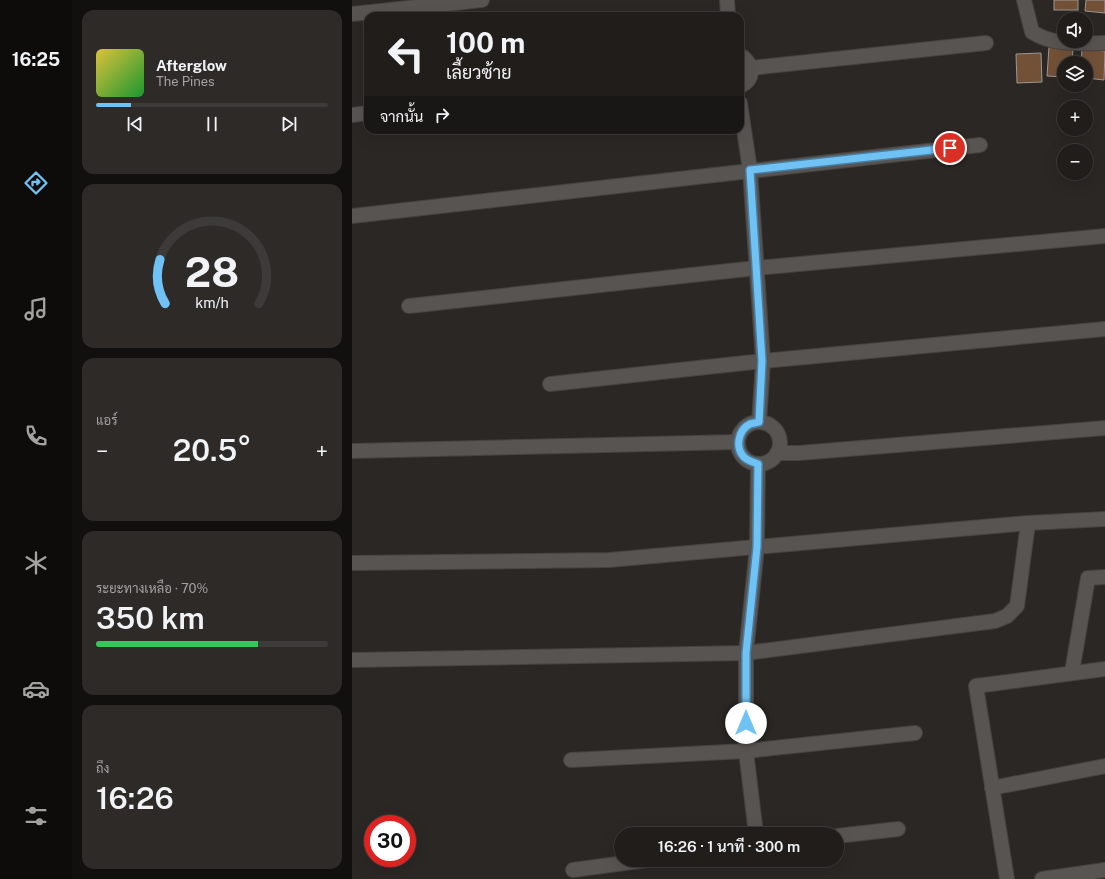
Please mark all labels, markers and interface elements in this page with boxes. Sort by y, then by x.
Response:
map controls [1057,12,1093,180]
button: sound [1057,12,1093,48]
text: 100 m [446,26,525,59]
icon: left [380,28,432,80]
text: 16:25 [12,49,60,70]
button: layers [1057,56,1093,92]
text: Afterglow [156,57,227,74]
text: เลี้ยวซ้าย [446,62,512,83]
text: The Pines [156,74,215,89]
button: + [1057,100,1093,136]
icon: right [431,104,453,126]
text: จากนั้น [380,108,423,125]
icon: previous [124,113,146,135]
icon: pause [201,113,223,135]
icon: next [278,113,300,135]
pin [933,131,967,165]
icon: arrive [939,137,961,159]
button: − [1057,144,1093,180]
icon: directions [22,169,50,197]
text: 28 [185,246,239,295]
text: km/h [195,293,229,310]
icon: music [22,295,50,323]
text: แอร์ [96,413,117,428]
icon: phone [22,422,50,450]
text: 20.5° [173,432,251,468]
text: − [96,438,108,464]
text: + [316,438,328,464]
icon: climate [22,549,50,577]
text: ระยะทางเหลือ · 70% [96,581,208,596]
text: 350 km [96,600,205,636]
icon: car [22,675,50,703]
position arrow [725,702,767,744]
text: ถึง [96,761,109,776]
text: 16:26 [96,780,174,816]
icon: filters [22,802,50,830]
speed limit sign: 30 [364,815,416,867]
text: 16:26 · 1 นาที · 300 m [658,838,800,855]

